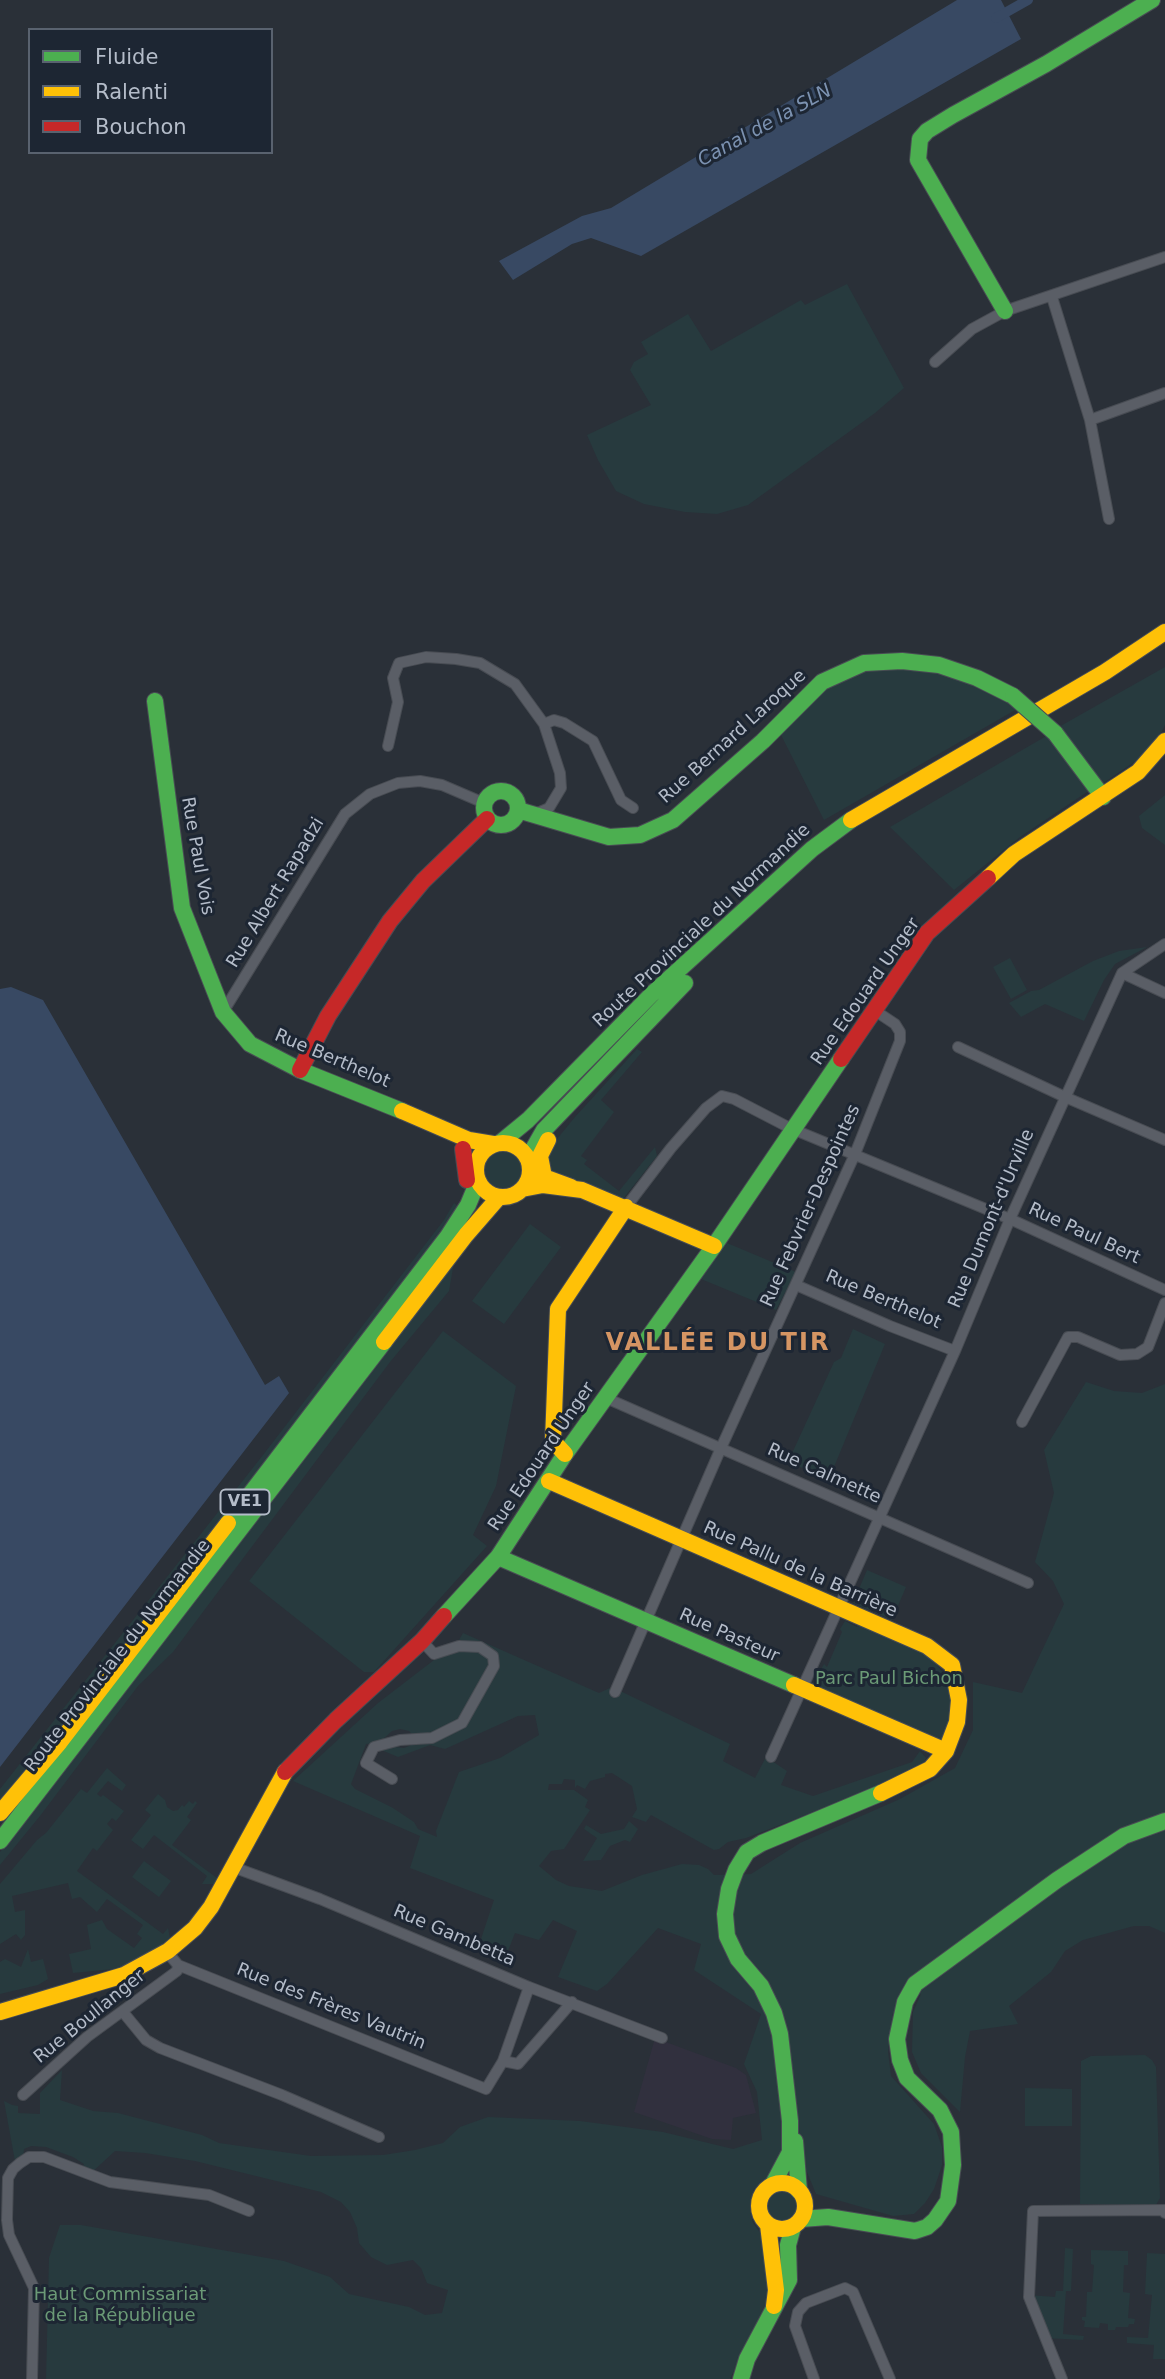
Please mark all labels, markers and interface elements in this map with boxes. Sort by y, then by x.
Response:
legend [28,28,273,154]
text: Fluide [95,45,158,69]
text: Ralenti [95,80,168,104]
water label: Canal de la SLN [694,80,836,172]
text: Bouchon [95,115,187,139]
street label: Rue Bernard Laroque [655,665,811,809]
street label: Rue Paul Vois [176,795,218,917]
street label: Rue Albert Rapadzi [223,814,329,972]
street label: Route Provinciale du Normandie [589,820,815,1032]
street label: Rue Edouard Unger [807,914,925,1070]
street label: Rue Berthelot [271,1025,393,1093]
street label: Rue Febvrier-Despointes [757,1101,865,1311]
street label: Rue Dumont-d'Urville [944,1126,1040,1312]
street label: Rue Paul Bert [1025,1199,1143,1269]
street label: Rue Berthelot [822,1266,944,1334]
district label: VALLÉE DU TIR [607,1330,829,1358]
street label: Rue Edouard Unger [484,1378,600,1536]
street label: Rue Calmette [764,1439,884,1509]
road number: VE1 [220,1490,270,1514]
street label: Rue Pallu de la Barrière [700,1517,900,1623]
street label: Route Provinciale du Normandie [21,1536,215,1776]
street label: Rue Pasteur [676,1604,782,1668]
park label: Parc Paul Bichon [815,1668,963,1690]
street label: Rue Gambetta [390,1901,518,1971]
street label: Rue des Frères Vautrin [233,1959,429,2055]
street label: Rue Boullanger [30,1965,150,2069]
park label: Haut Commissariat de la République [34,2284,206,2326]

